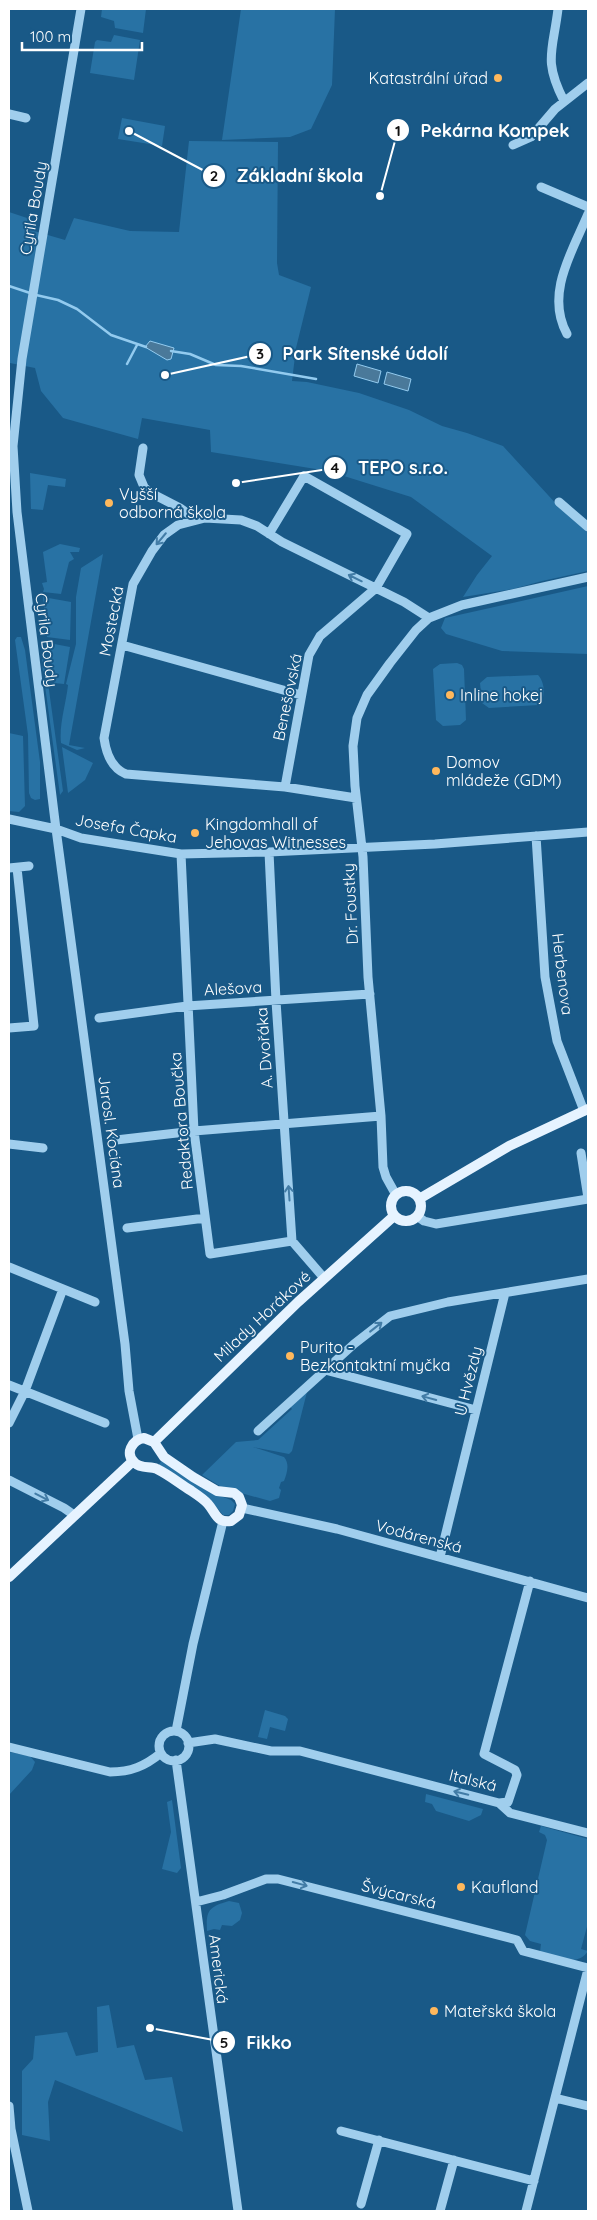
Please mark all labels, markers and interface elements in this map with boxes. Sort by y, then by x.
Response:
scale bar [22,20,142,52]
text: 100 m [30,27,71,46]
place label: Katastrální úřad [368,68,488,88]
marker: Katastrální úřad [492,72,504,84]
callout: Pekárna Kompek [386,114,580,147]
text: Pekárna Kompek [420,119,570,142]
text: 1 [395,121,401,140]
street label: Cyrila Boudy [15,160,51,256]
callout: Základní škola [201,160,373,193]
text: Základní škola [237,164,363,187]
text: 2 [210,166,218,185]
callout: Park Sítenské údolí [247,338,457,371]
text: Park Sítenské údolí [282,342,448,365]
text: 3 [256,344,264,363]
callout: TEPO s.r.o. [323,452,458,485]
text: TEPO s.r.o. [358,456,448,479]
text: 4 [331,458,340,477]
place label: Vyšší odborná škola [119,484,226,522]
marker: Vyšší odborná škola [103,497,115,509]
one-way arrow [155,533,167,546]
one-way arrow [348,573,363,582]
street label: Mostecká [94,584,128,658]
street label: Cyrila Boudy [31,592,63,688]
street label: Benešovská [268,651,306,743]
place label: Inline hokej [460,685,543,705]
marker: Inline hokej [444,689,456,701]
place label: Domov mládeže (GDM) [446,752,562,790]
marker: Domov mládeže (GDM) [430,765,442,777]
street label: Josefa Čapka [73,809,179,847]
place label: Kingdomhall of Jehovas Witnesses [205,814,346,852]
marker: Kingdomhall of Jehovas Witnesses [189,827,201,839]
street label: Dr. Foustky [338,863,362,945]
street label: Herbenova [548,932,578,1016]
street label: Alešova [203,976,263,1000]
street label: A. Dvořáka [251,1007,277,1089]
street label: Redaktora Boučka [165,1051,197,1191]
street label: Jarosl. Kociána [94,1075,130,1189]
one-way arrow [284,1185,293,1201]
street label: Milady Horákové [209,1266,315,1366]
one-way arrow [369,1322,383,1332]
place label: Purito - Bezkontaktní myčka [300,1337,450,1375]
street label: U Hvězdy [450,1344,486,1418]
marker: Purito - Bezkontaktní myčka [284,1350,296,1362]
one-way arrow [421,1393,437,1402]
one-way arrow [34,1493,49,1502]
street label: Vodárenská [373,1515,465,1557]
street label: Italská [447,1764,499,1796]
one-way arrow [453,1788,469,1797]
street label: Švýcarská [360,1875,438,1913]
place label: Kaufland [471,1877,539,1897]
one-way arrow [292,1880,308,1890]
marker: Kaufland [455,1881,467,1893]
street label: Americká [205,1933,233,2005]
place label: Mateřská škola [444,2001,556,2021]
marker: Mateřská škola [428,2005,440,2017]
callout: Fikko [211,2026,302,2059]
text: Fikko [246,2031,292,2054]
text: 5 [220,2033,228,2052]

